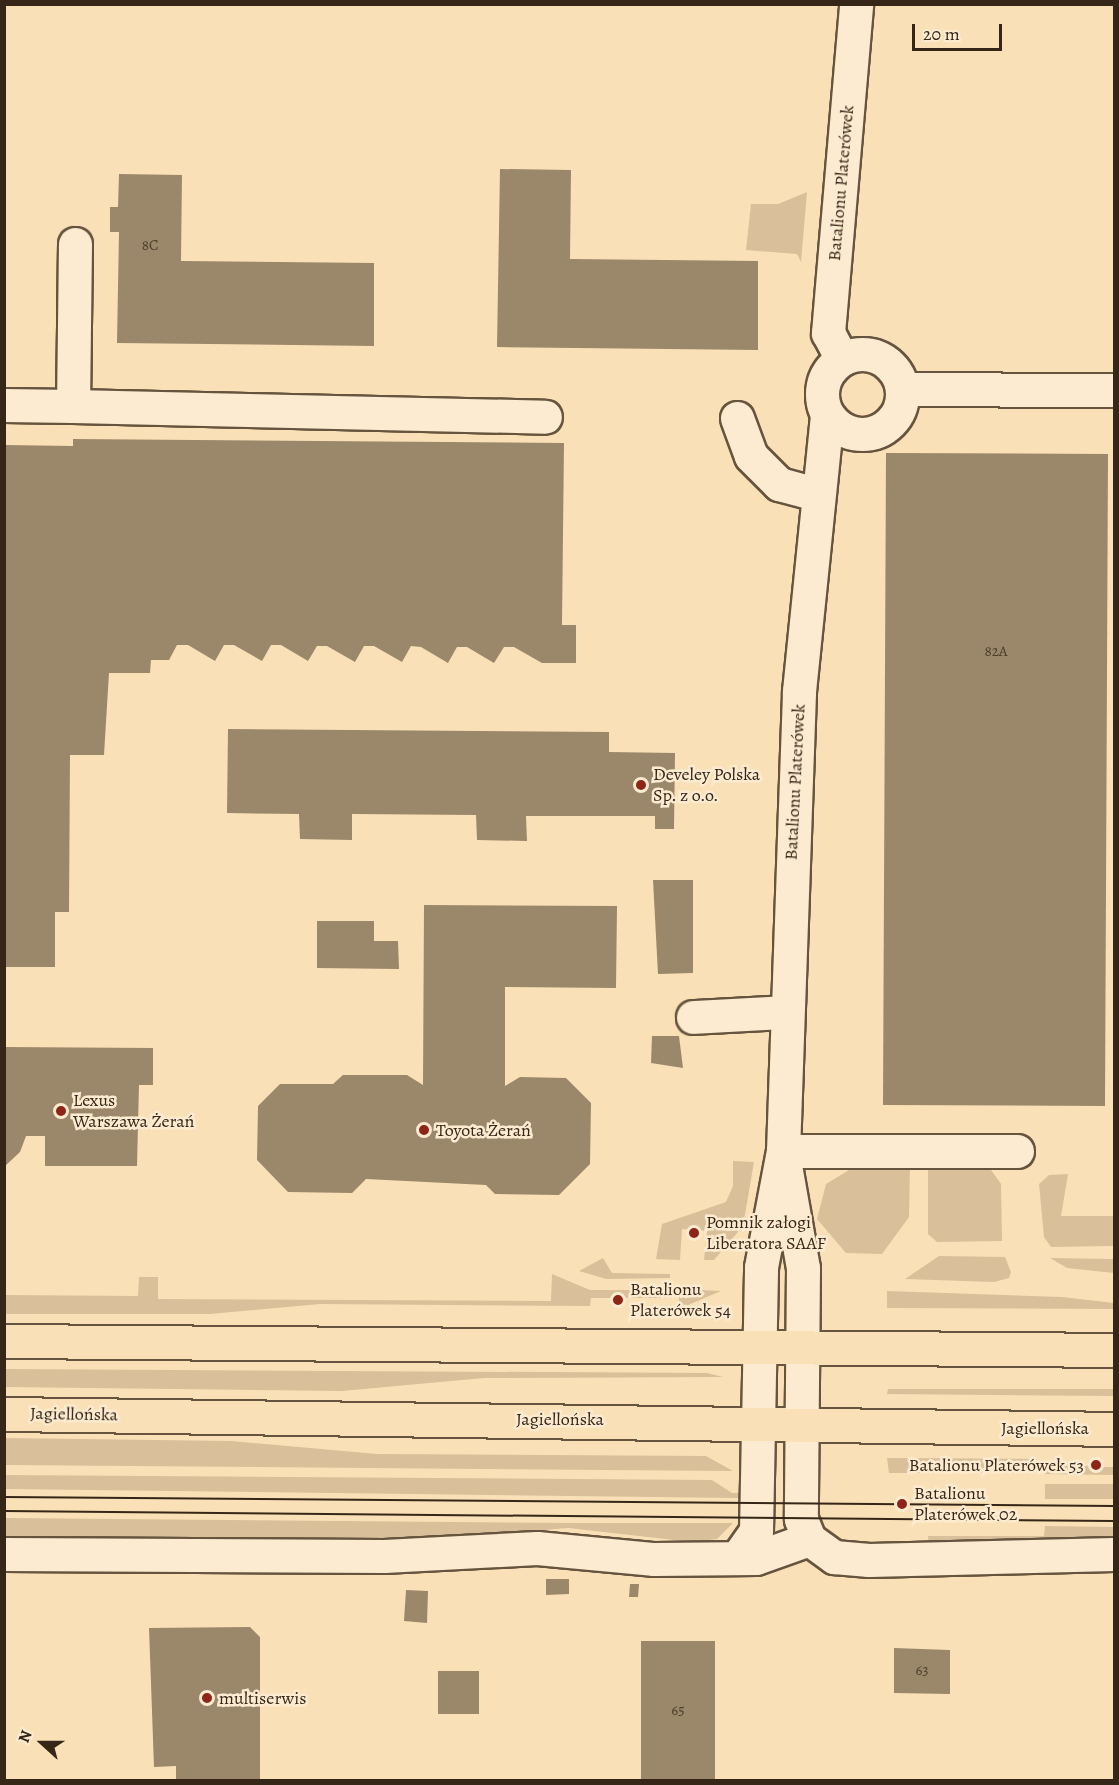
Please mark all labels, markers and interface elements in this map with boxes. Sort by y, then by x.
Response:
scale bar [915,12,1005,50]
text: 20 m [923,22,960,46]
street label: Batalionu Platerówek [823,104,859,262]
house number: 8C [142,237,158,255]
house number: 82A [984,643,1008,661]
street label: Batalionu Platerówek [780,703,810,861]
place label: Develey Polska Sp. z o.o. [653,764,760,806]
marker: Develey Polska Sp. z o.o. [634,778,648,792]
place label: Lexus Warszawa Żerań [73,1090,195,1132]
marker: Lexus Warszawa Żerań [54,1104,68,1118]
place label: Toyota Żerań [436,1119,531,1141]
marker: Toyota Żerań [417,1123,431,1137]
place label: Pomnik załogi Liberatora SAAF [706,1212,826,1254]
marker: Pomnik załogi Liberatora SAAF [687,1226,701,1240]
place label: Batalionu Platerówek 54 [630,1279,731,1322]
marker: Batalionu Platerówek 54 [611,1293,625,1307]
street label: Jagiellońska [30,1402,118,1426]
street label: Jagiellońska [516,1408,604,1430]
street label: Jagiellońska [1001,1417,1089,1439]
place label: Batalionu Platerówek 53 [909,1454,1084,1476]
marker: Batalionu Platerówek 53 [1089,1458,1103,1472]
place label: Batalionu Platerówek 02 [914,1483,1017,1526]
marker: Batalionu Platerówek 02 [895,1497,909,1511]
house number: 63 [915,1662,929,1680]
place label: multiserwis [219,1687,307,1709]
marker: multiserwis [200,1691,214,1705]
house number: 65 [671,1702,685,1720]
north arrow [12,1713,72,1773]
text: N [13,1727,38,1746]

